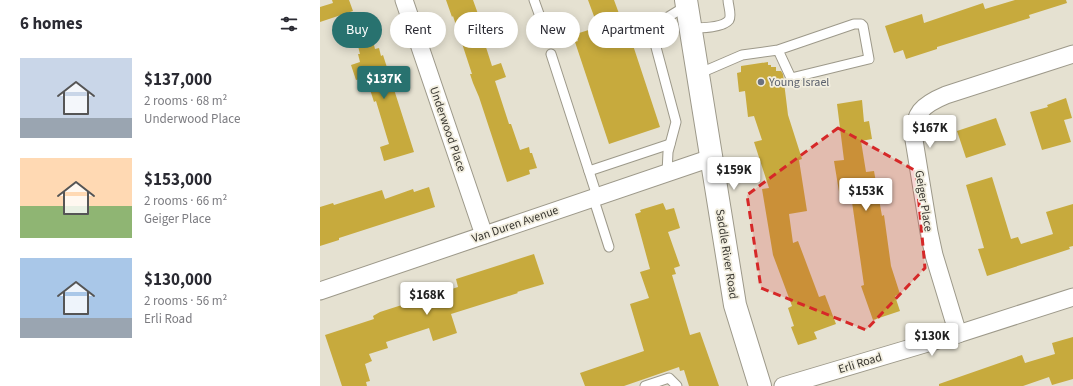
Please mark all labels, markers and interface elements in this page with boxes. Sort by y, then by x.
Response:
text: 6 homes [20,12,82,36]
chip: Buy [332,12,382,48]
chip: Rent [390,12,446,48]
chip: Filters [454,12,518,48]
chip: New [526,12,580,48]
chip: Apartment [588,12,679,48]
icon: filters [278,13,300,35]
pin: $137K [356,66,412,100]
text: $137,000 [144,68,212,92]
text: $137K [366,70,402,88]
icon: home [52,74,100,122]
place label: Young Israel [768,74,829,91]
marker: Young Israel [756,77,766,87]
street label: Underwood Place [425,84,470,174]
text: 2 rooms · 68 m² [144,92,227,110]
text: Underwood Place [144,110,240,128]
pin: $167K [902,115,958,149]
text: $167K [912,119,948,137]
pin: $159K [706,157,762,191]
text: $159K [716,161,752,179]
text: $153,000 [144,168,212,192]
street label: Geiger Place [910,169,937,233]
icon: home [52,174,100,222]
pin: $153K [838,178,894,212]
text: $153K [848,182,884,200]
text: 2 rooms · 66 m² [144,192,227,210]
street label: Van Duren Avenue [469,202,561,247]
street label: Saddle River Road [711,208,742,300]
text: Geiger Place [144,210,211,228]
text: $130,000 [144,268,212,292]
icon: home [52,274,100,322]
pin: $168K [399,282,455,316]
text: $168K [409,286,445,304]
text: 2 rooms · 56 m² [144,292,227,310]
text: Erli Road [144,310,192,328]
pin: $130K [904,323,960,357]
text: $130K [914,327,950,345]
street label: Erli Road [836,349,884,378]

